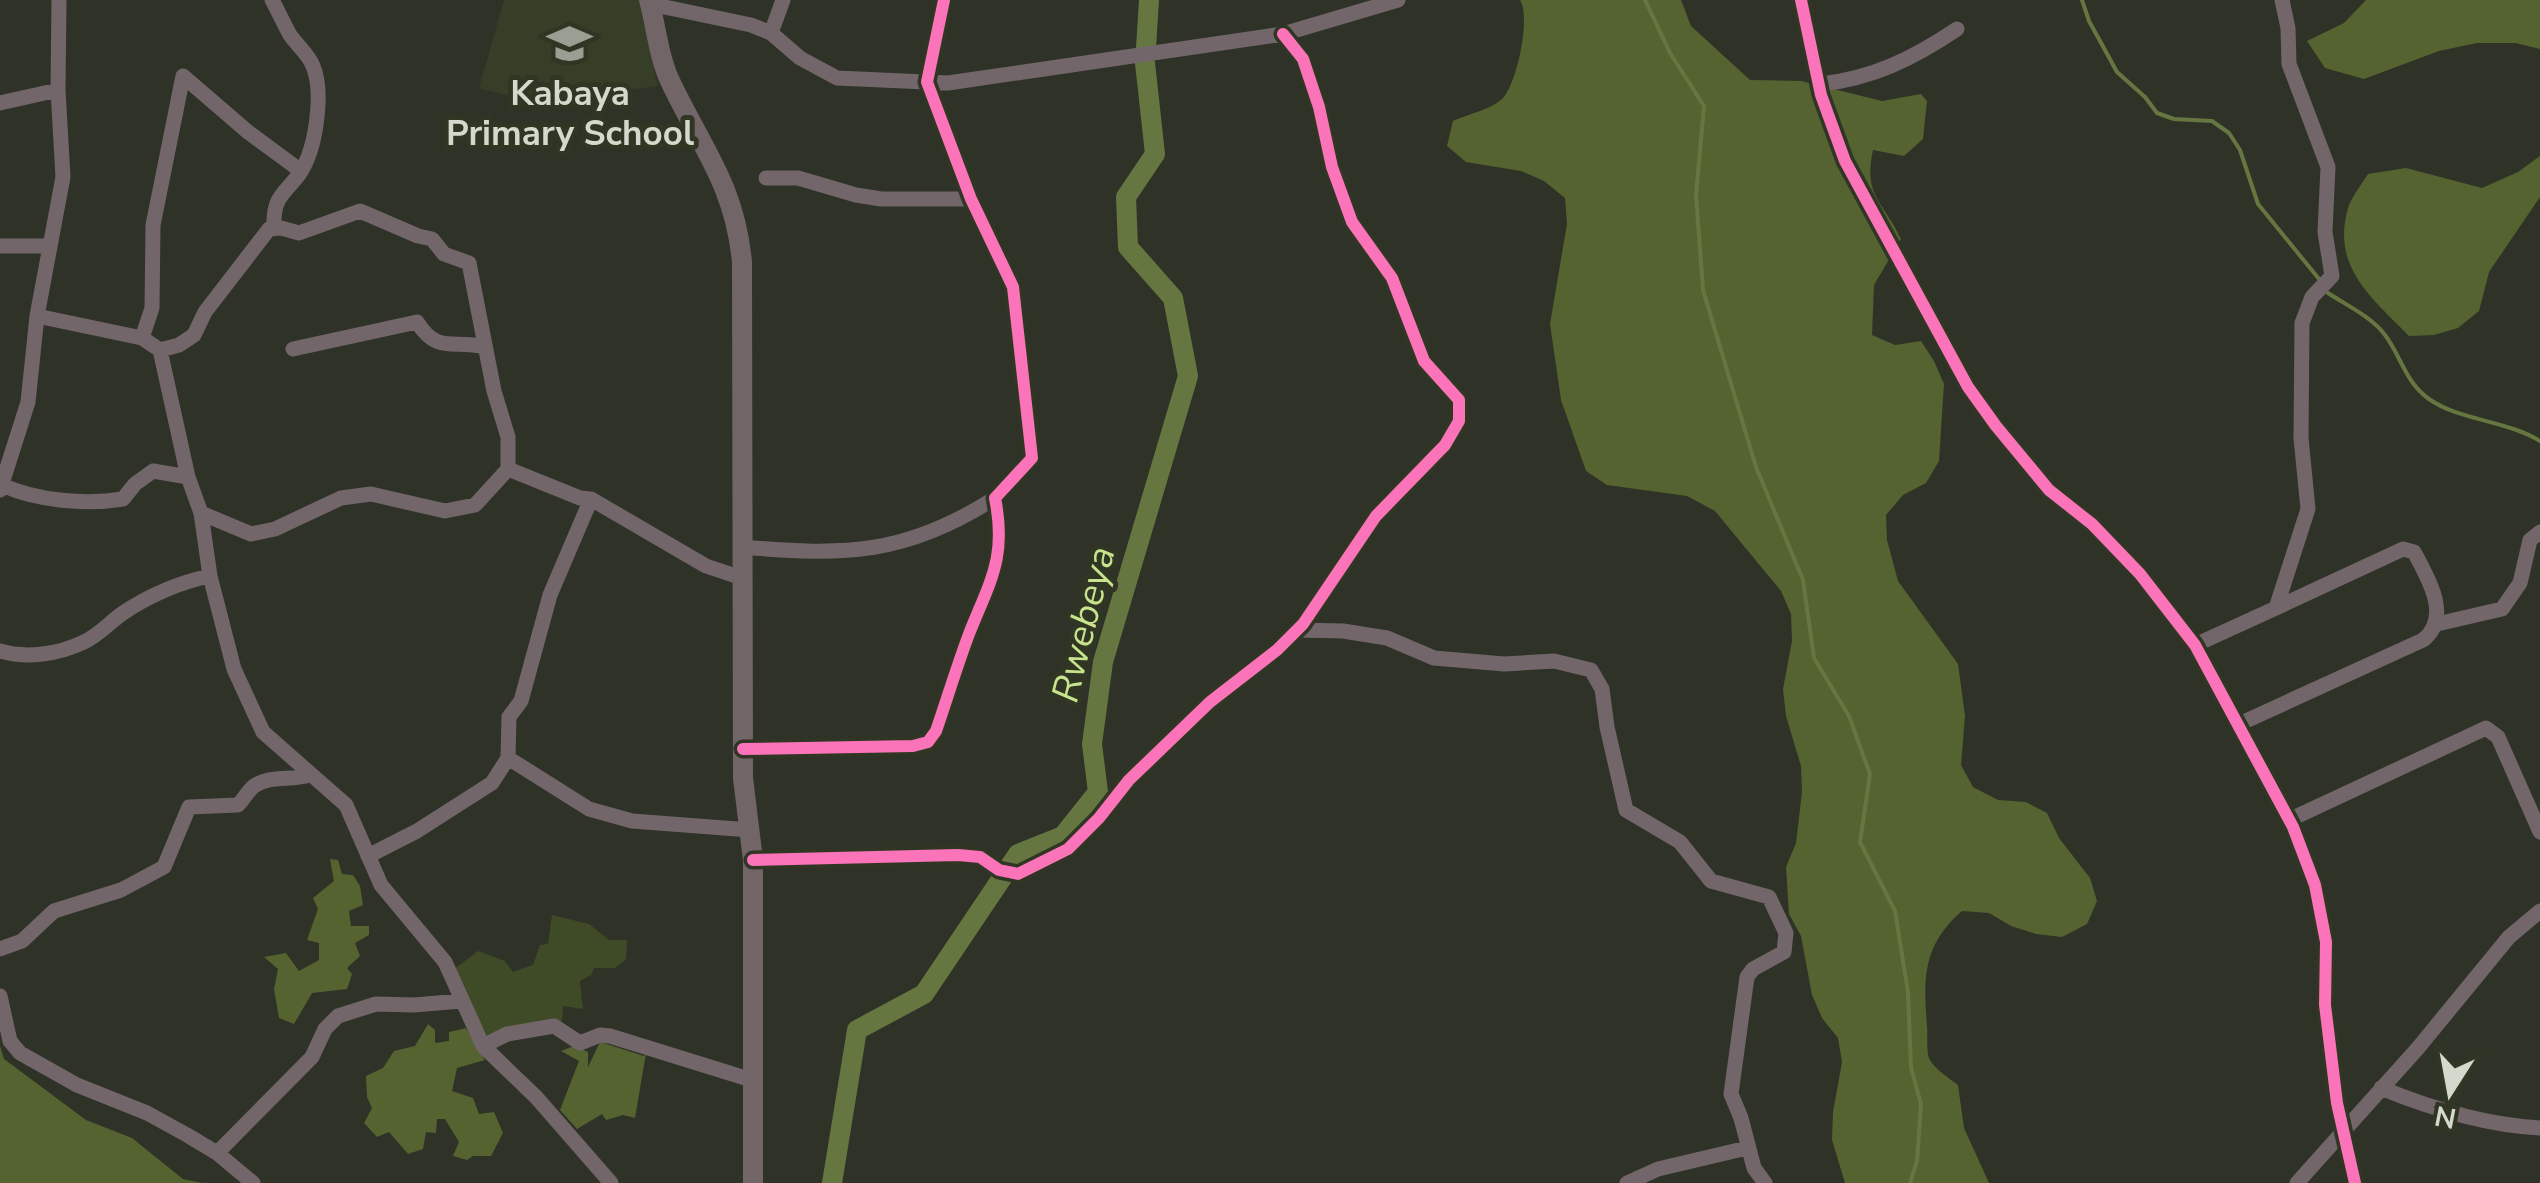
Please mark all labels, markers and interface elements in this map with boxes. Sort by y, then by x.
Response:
school or university icon: Kabaya Primary School [546,19,594,67]
place label: Kabaya Primary School [446,70,694,157]
water label: Rwebeya [1040,541,1127,707]
north arrow [2400,1043,2500,1143]
text: N [2432,1096,2459,1137]

